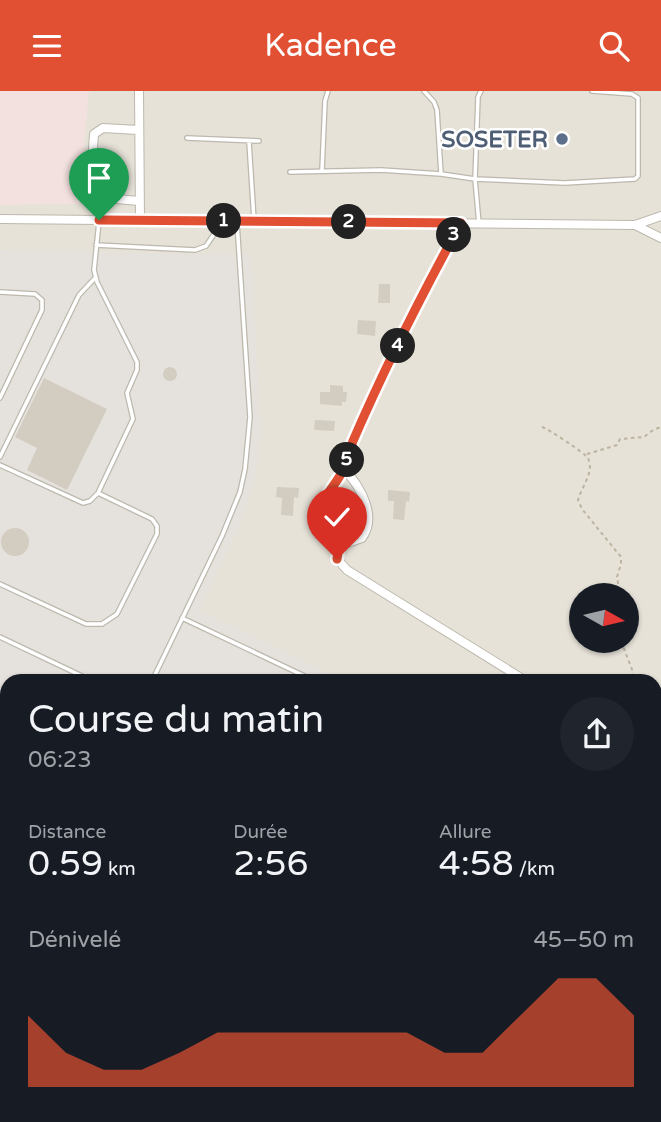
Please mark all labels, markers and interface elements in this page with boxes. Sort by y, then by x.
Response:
icon: menu [28,27,66,65]
text: Kadence [264,27,397,65]
icon: search [595,27,633,65]
place label: SOSETER [441,126,548,154]
marker: SOSETER [554,131,570,147]
pin [69,148,129,220]
icon: arrive [80,159,118,197]
pin: 1 [206,204,242,239]
pin: 2 [332,205,366,239]
text: 1 [218,209,229,231]
text: 2 [343,210,354,232]
pin: 3 [436,218,472,253]
text: 3 [448,223,459,245]
pin: 4 [380,329,416,363]
text: 4 [392,334,403,356]
pin: 5 [330,443,364,477]
text: 5 [341,448,352,470]
pin [307,487,367,559]
icon: check [318,498,356,536]
north arrow [569,583,639,653]
map controls [569,583,639,653]
text: Course du matin [28,697,324,743]
button: share [560,697,634,771]
text: 06:23 [28,746,92,774]
text: Distance [28,821,106,843]
text: Durée [233,821,288,843]
text: Allure [439,821,492,843]
text: 0.59 [28,843,103,885]
text: 2:56 [233,843,308,885]
text: 4:58 [439,843,514,885]
text: km [103,858,136,880]
text: /km [514,858,555,880]
text: Dénivelé [28,926,121,954]
text: 45–50 m [533,926,634,954]

